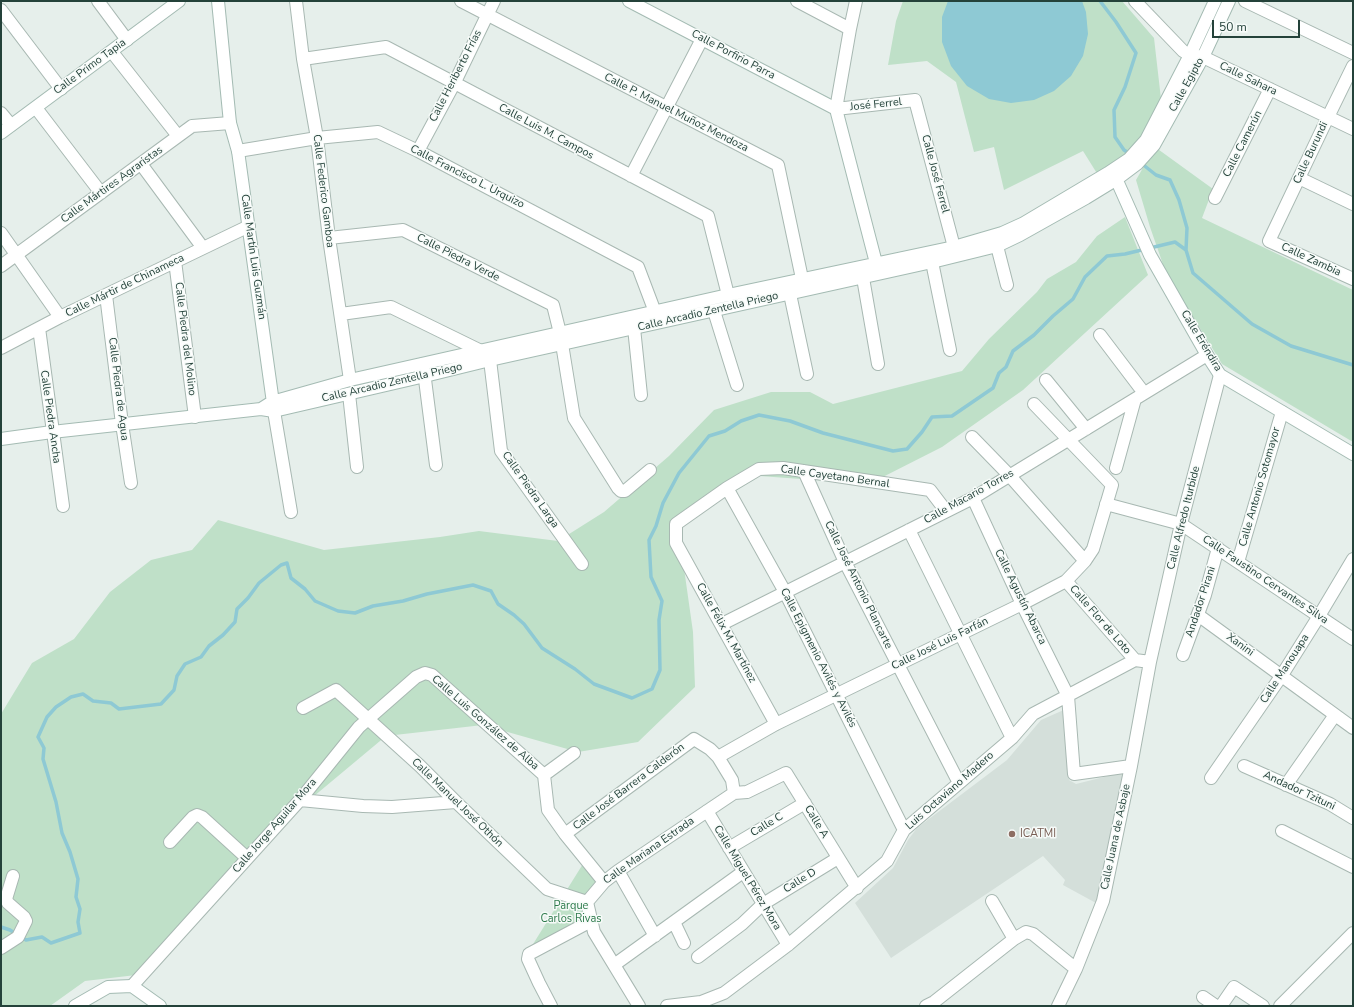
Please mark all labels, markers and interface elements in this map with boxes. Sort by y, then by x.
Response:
scale bar [1214,12,1302,38]
text: 50 m [1219,19,1247,35]
street label: Calle Porfirio Parra [689,27,777,83]
street label: Calle Heriberto Frías [427,28,485,124]
street label: Calle Primo Tapia [51,36,129,98]
street label: Calle Egipto [1167,56,1207,114]
street label: Calle Sahara [1217,59,1279,99]
street label: Calle P. Manuel Muñoz Mendoza [602,71,750,155]
street label: José Ferrel [849,96,903,114]
street label: Calle Luis M. Campos [496,101,596,163]
street label: Calle Camerún [1221,109,1265,179]
street label: Calle Burundi [1291,120,1331,186]
street label: Calle José Ferrel [918,133,952,215]
street label: Calle Federico Gamboa [309,134,337,248]
street label: Calle Francisco L. Urquizo [408,142,526,212]
street label: Calle Mártires Agraristas [58,144,166,226]
street label: Calle Martín Luis Guzmán [238,193,268,321]
street label: Calle Piedra Verde [414,231,502,285]
street label: Calle Zambia [1279,240,1343,280]
street label: Calle Mártir de Chinameca [64,251,186,321]
street label: Calle Piedra del Molino [171,281,199,397]
street label: Calle Arcadio Zentella Priego [636,289,780,335]
street label: Calle Eréndira [1178,308,1224,374]
street label: Calle Piedra de Agua [105,337,131,441]
street label: Calle Arcadio Zentella Priego [320,360,464,406]
street label: Calle Piedra Ancha [37,370,63,464]
street label: Calle Antonio Sotomayor [1237,426,1283,548]
street label: Calle Piedra Larga [499,449,561,531]
street label: Calle Cayetano Bernal [780,463,890,491]
street label: Calle Alfredo Iturbide [1165,465,1203,571]
street label: Calle Macario Torres [922,467,1016,527]
street label: Calle José Antonio Plancarte [821,519,895,651]
street label: Calle Faustino Cervantes Silva [1199,533,1331,627]
street label: Calle Agustín Abarca [991,547,1049,647]
street label: Andador Pirani [1183,565,1219,639]
street label: Calle Félix M. Martínez [693,581,759,685]
street label: Calle Flor de Loto [1066,583,1134,657]
street label: Calle Epigmenio Avilés y Avilés [777,586,859,730]
street label: Calle José Luis Farfán [889,615,991,673]
street label: Xanini [1224,631,1256,659]
street label: Calle Manouapa [1258,632,1312,706]
street label: Calle Luis González de Alba [429,673,541,773]
street label: Calle José Barrera Calderón [571,741,687,833]
street label: Luis Octaviano Madero [903,749,997,833]
street label: Calle Manuel José Othón [408,756,506,850]
street label: Andador Tzituni [1261,769,1337,813]
street label: Calle Jorge Aguilar Mora [230,776,320,876]
street label: Calle Juana de Asbaje [1098,783,1134,891]
street label: Calle A [801,803,831,841]
street label: Calle C [748,810,786,840]
street label: Calle Mariana Estrada [601,815,697,887]
street label: Calle Miguel Pérez Mora [710,823,784,933]
place label: ICATMI [1020,827,1056,841]
marker: ICATMI [1007,829,1017,839]
street label: Calle D [781,866,819,896]
park label: Parque Carlos Rivas [540,899,602,925]

